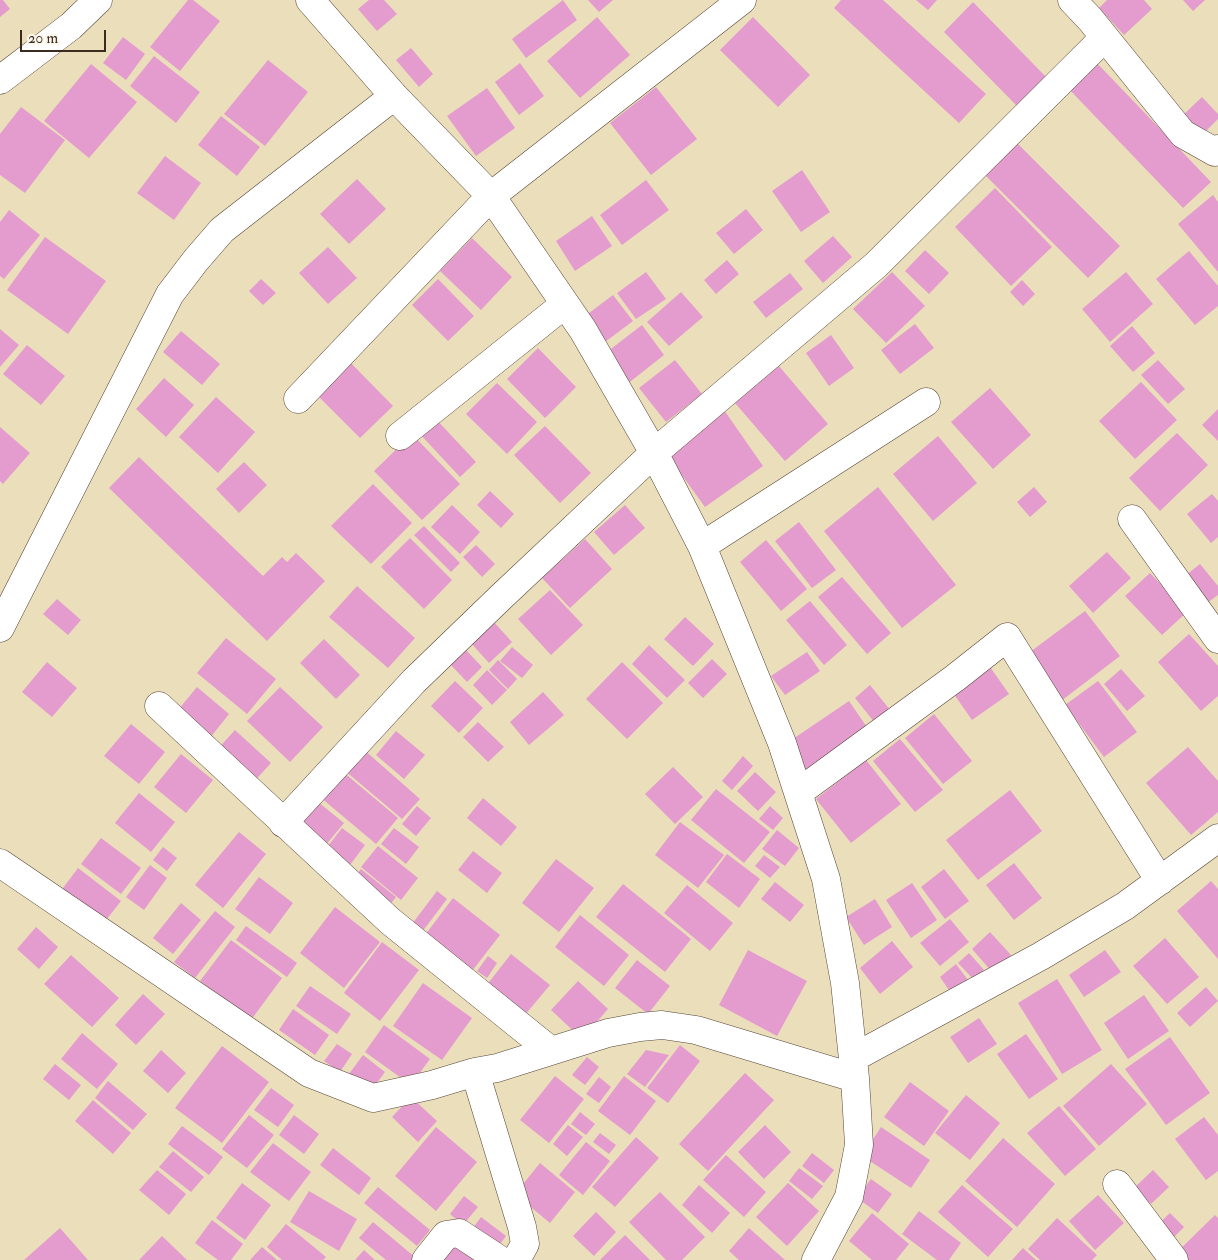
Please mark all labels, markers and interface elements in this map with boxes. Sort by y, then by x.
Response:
scale bar [22,20,109,52]
text: 20 m [28,29,58,48]

